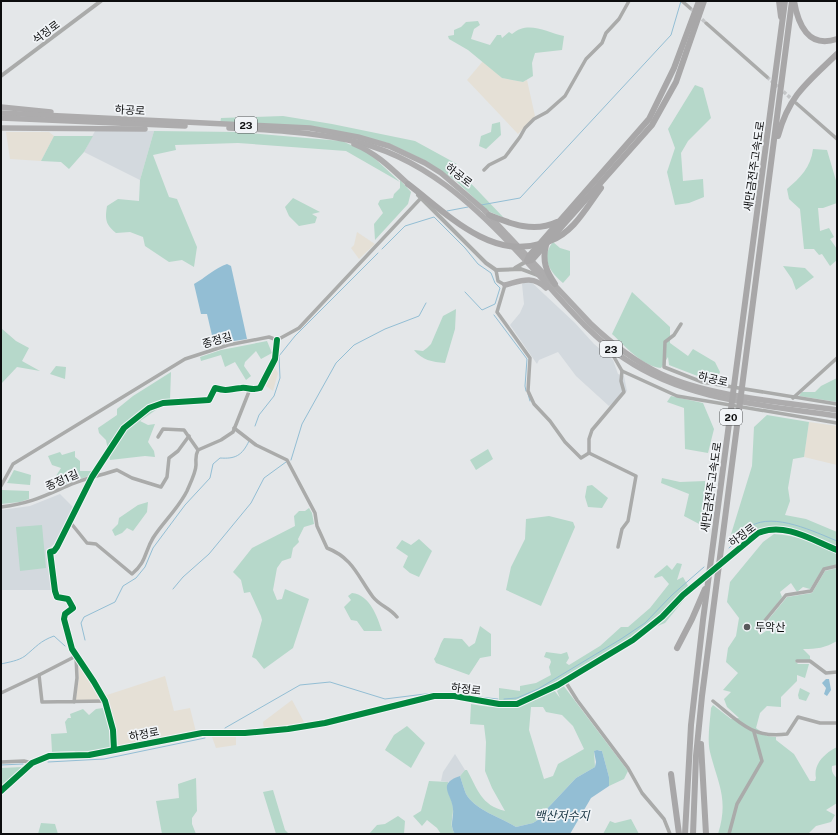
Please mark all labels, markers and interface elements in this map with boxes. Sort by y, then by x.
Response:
street label: 석정로 [30,18,62,46]
street label: 하공로 [115,103,145,117]
road number: 23 [235,117,257,133]
street label: 새만금전주고속도로 [742,120,766,212]
street label: 하공로 [443,161,475,189]
street label: 종정길 [201,330,233,350]
road number: 23 [600,341,622,357]
street label: 하공로 [697,370,729,388]
road number: 20 [720,409,742,425]
street label: 새만금전주고속도로 [699,441,723,533]
street label: 종정1길 [44,468,80,492]
street label: 하정로 [726,521,758,549]
place label: 두악산 [755,621,785,633]
marker: 두악산 [742,622,752,632]
street label: 하정로 [450,681,482,697]
street label: 하정로 [128,725,160,743]
water label: 백산저수지 [534,809,591,823]

